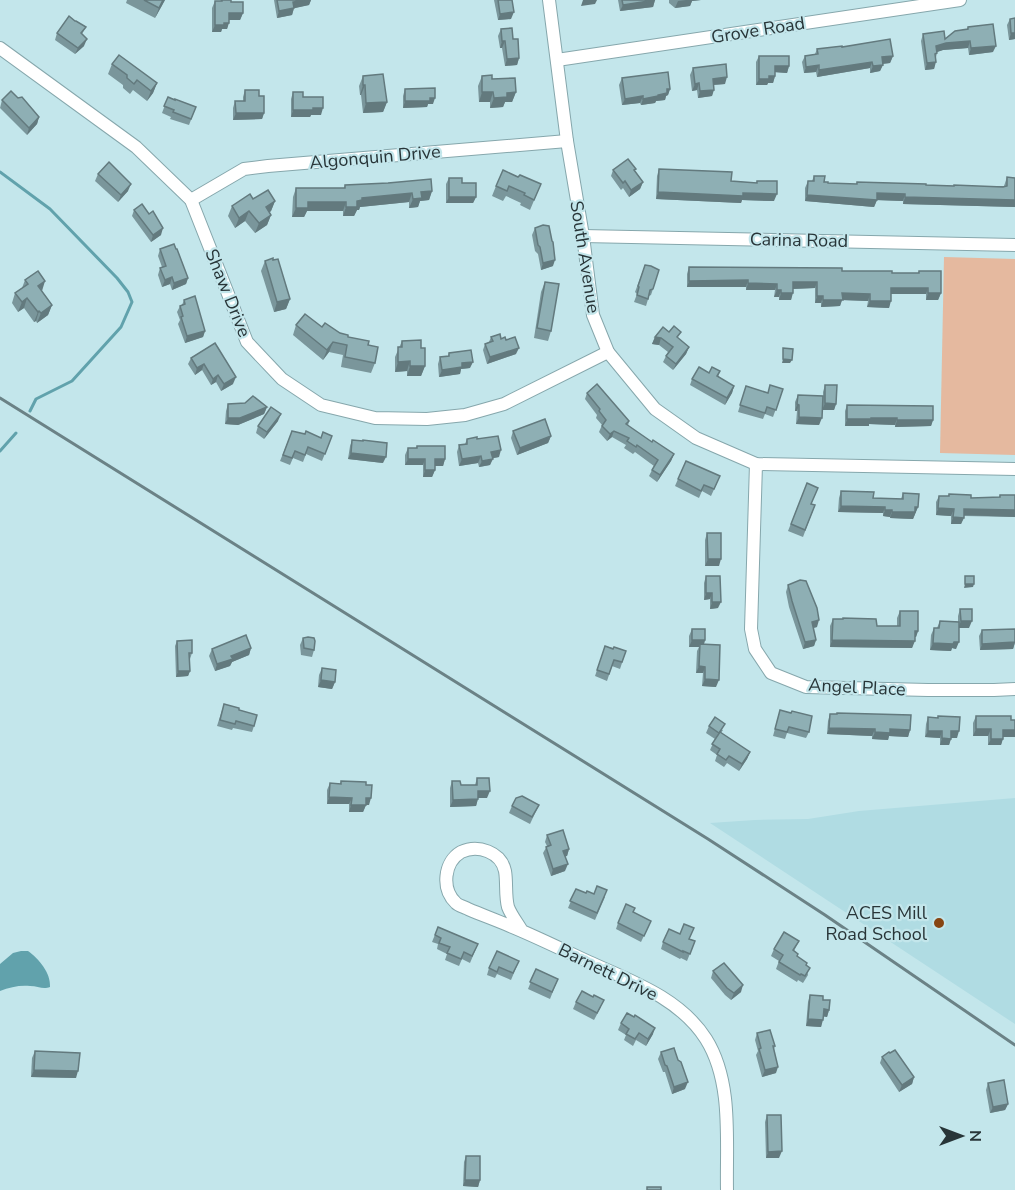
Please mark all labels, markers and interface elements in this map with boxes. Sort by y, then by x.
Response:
street label: Grove Road [709,11,807,49]
street label: Algonquin Drive [308,139,442,175]
street label: South Avenue [564,199,606,315]
street label: Carina Road [750,227,848,253]
street label: Shaw Drive [199,245,257,341]
street label: Angel Place [808,672,906,702]
place label: ACES Mill Road School [826,901,928,946]
marker: ACES Mill Road School [932,916,946,930]
street label: Barnett Drive [554,938,662,1006]
north arrow [931,1106,991,1166]
text: N [964,1130,986,1142]

